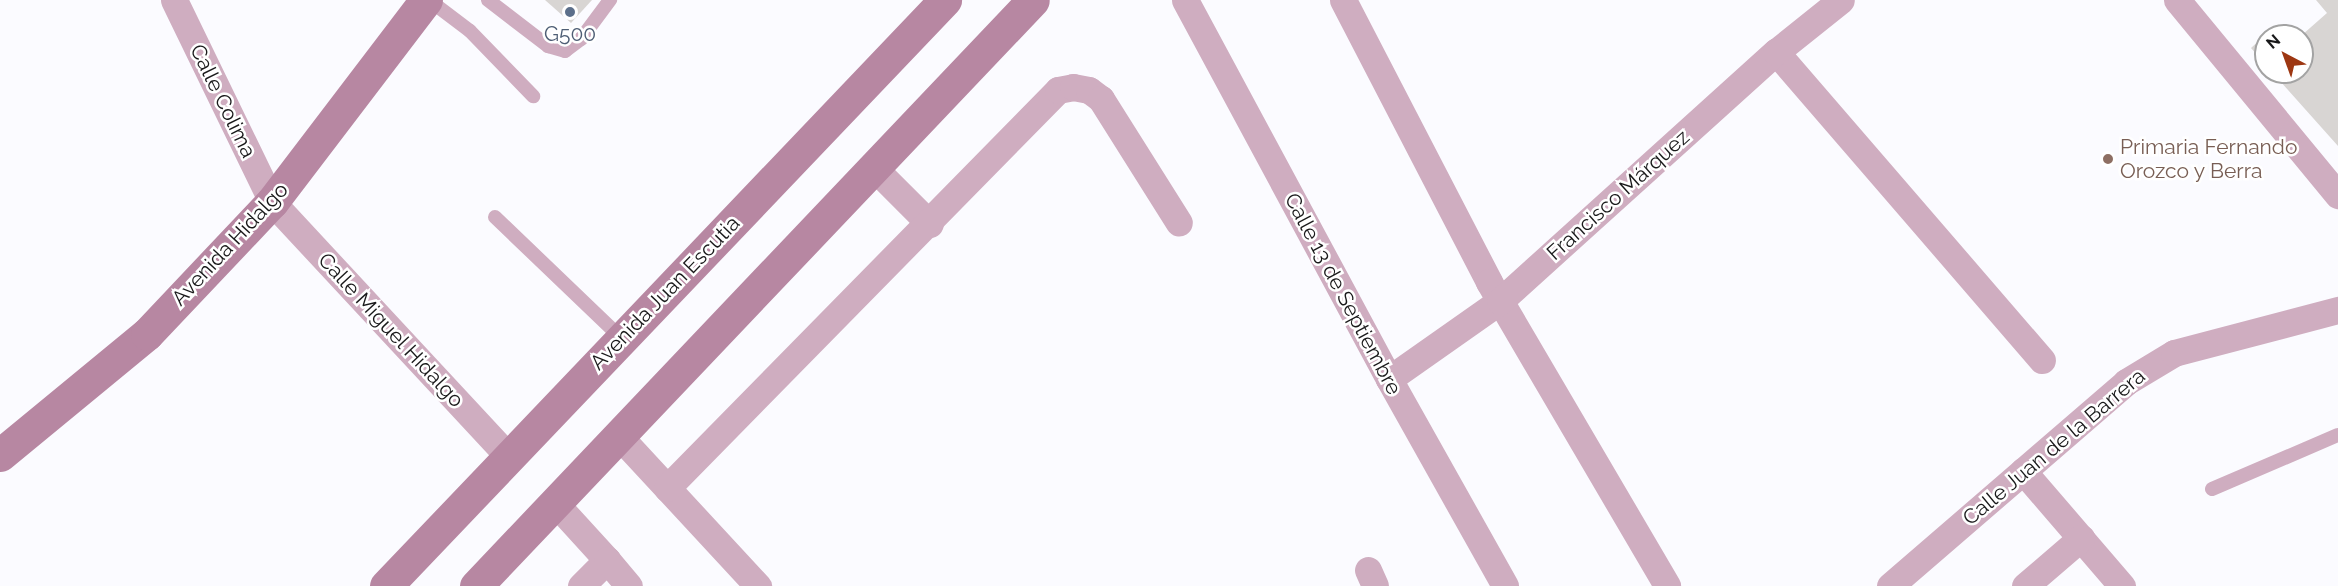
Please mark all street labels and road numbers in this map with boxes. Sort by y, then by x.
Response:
street label: Calle Colima [185,40,261,162]
street label: Francisco Márquez [1542,124,1694,266]
street label: Avenida Hidalgo [167,177,293,311]
street label: Calle 13 de Septiembre [1279,189,1407,399]
street label: Avenida Juan Escutia [585,211,745,375]
street label: Calle Miguel Hidalgo [313,247,469,413]
street label: Calle Juan de la Barrera [1958,363,2150,531]

